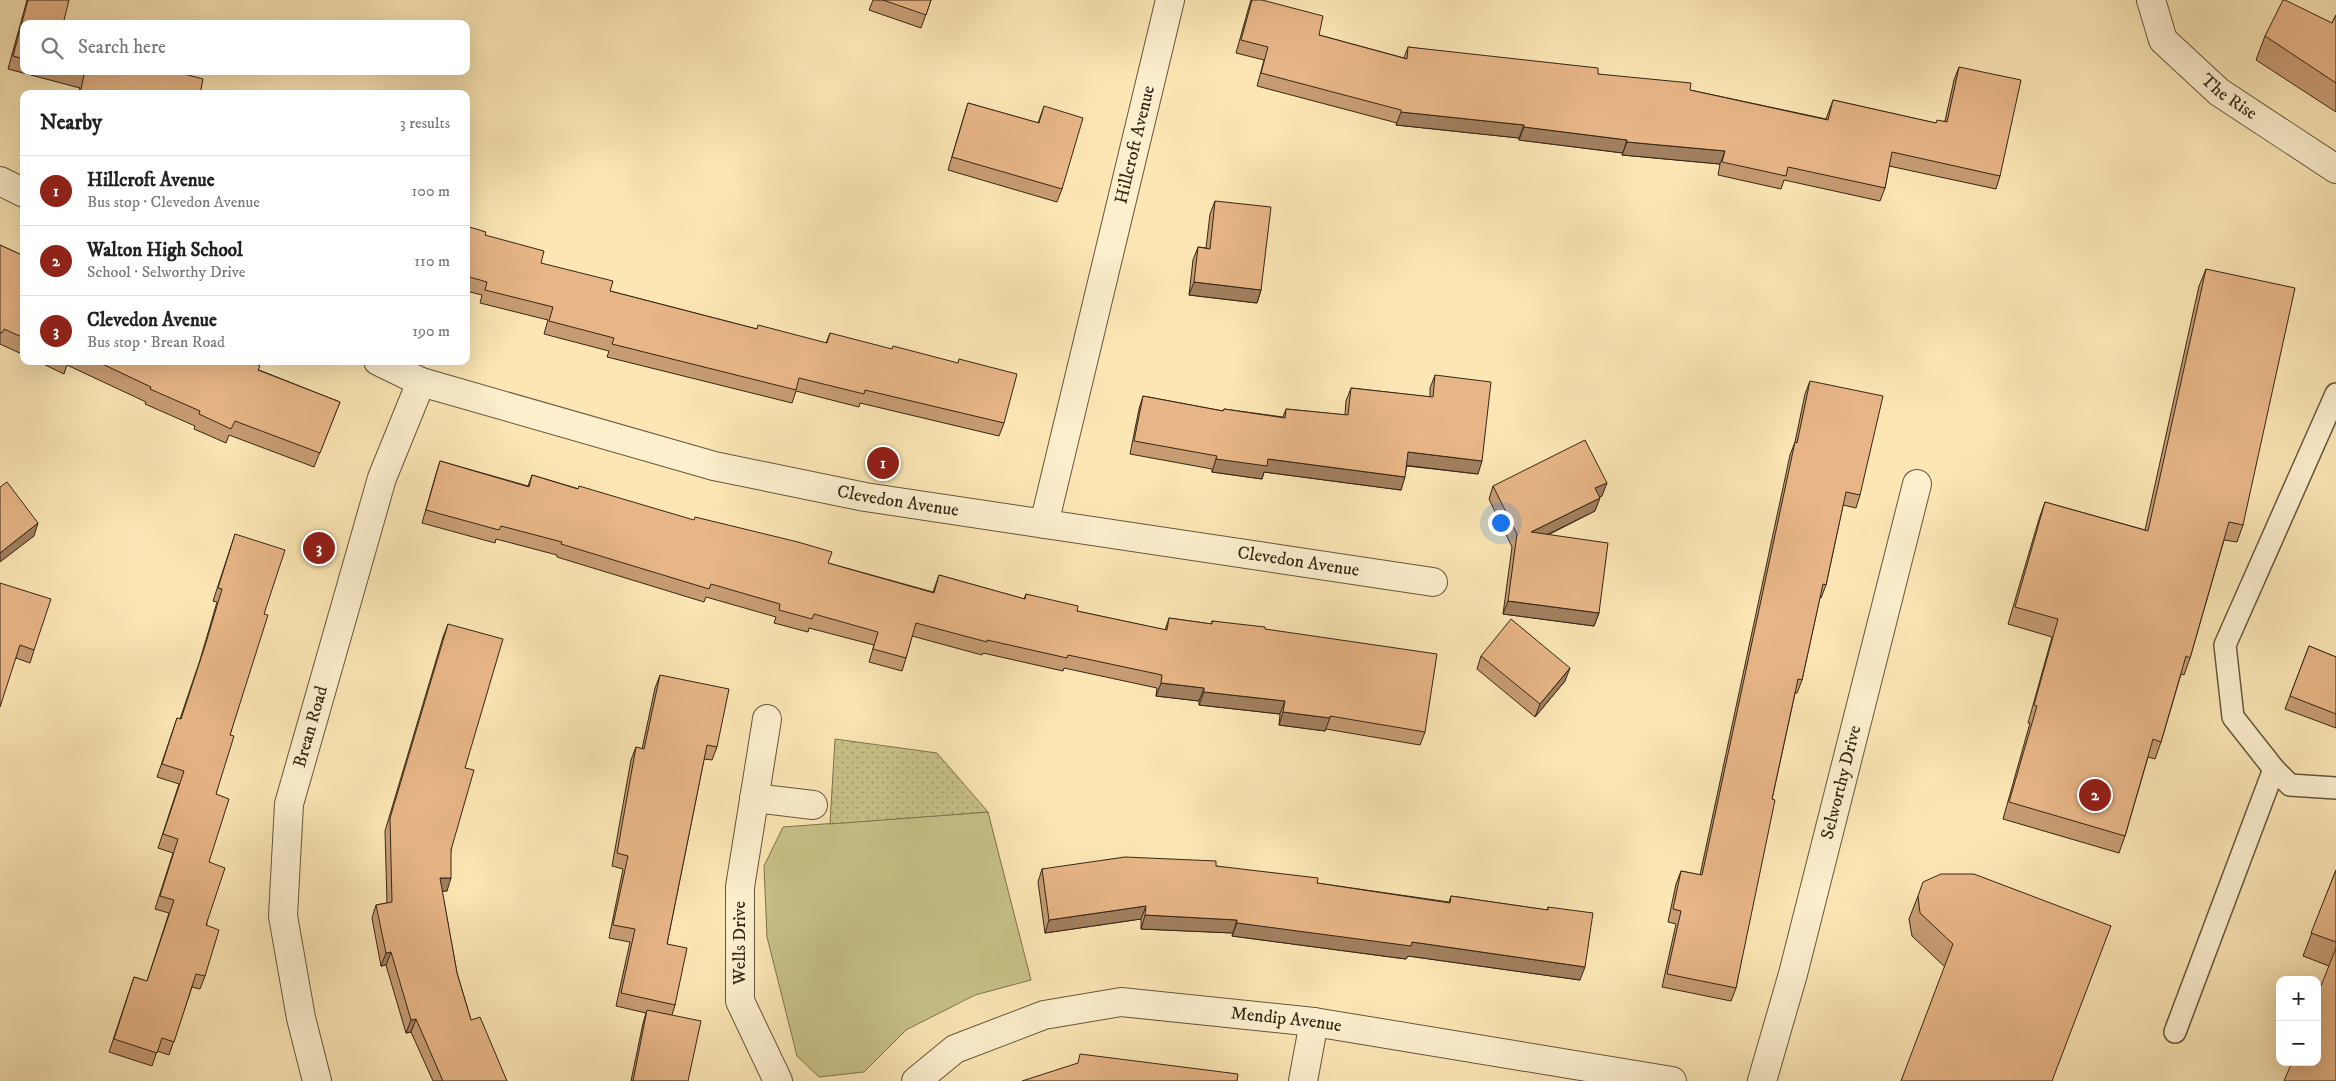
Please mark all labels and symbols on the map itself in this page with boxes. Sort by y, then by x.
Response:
street label: The Rise [2196,69,2261,125]
street label: Hillcroft Avenue [1110,83,1160,206]
pin: 1 [867,444,899,482]
street label: Clevedon Avenue [835,481,960,522]
your location [1488,510,1514,536]
pin: 3 [303,529,335,567]
street label: Clevedon Avenue [1236,542,1361,582]
street label: Brean Road [289,684,333,770]
street label: Selworthy Drive [1817,723,1866,842]
pin: 2 [2079,776,2111,814]
street label: Wells Drive [729,901,751,986]
street label: Mendip Avenue [1230,1002,1343,1037]

